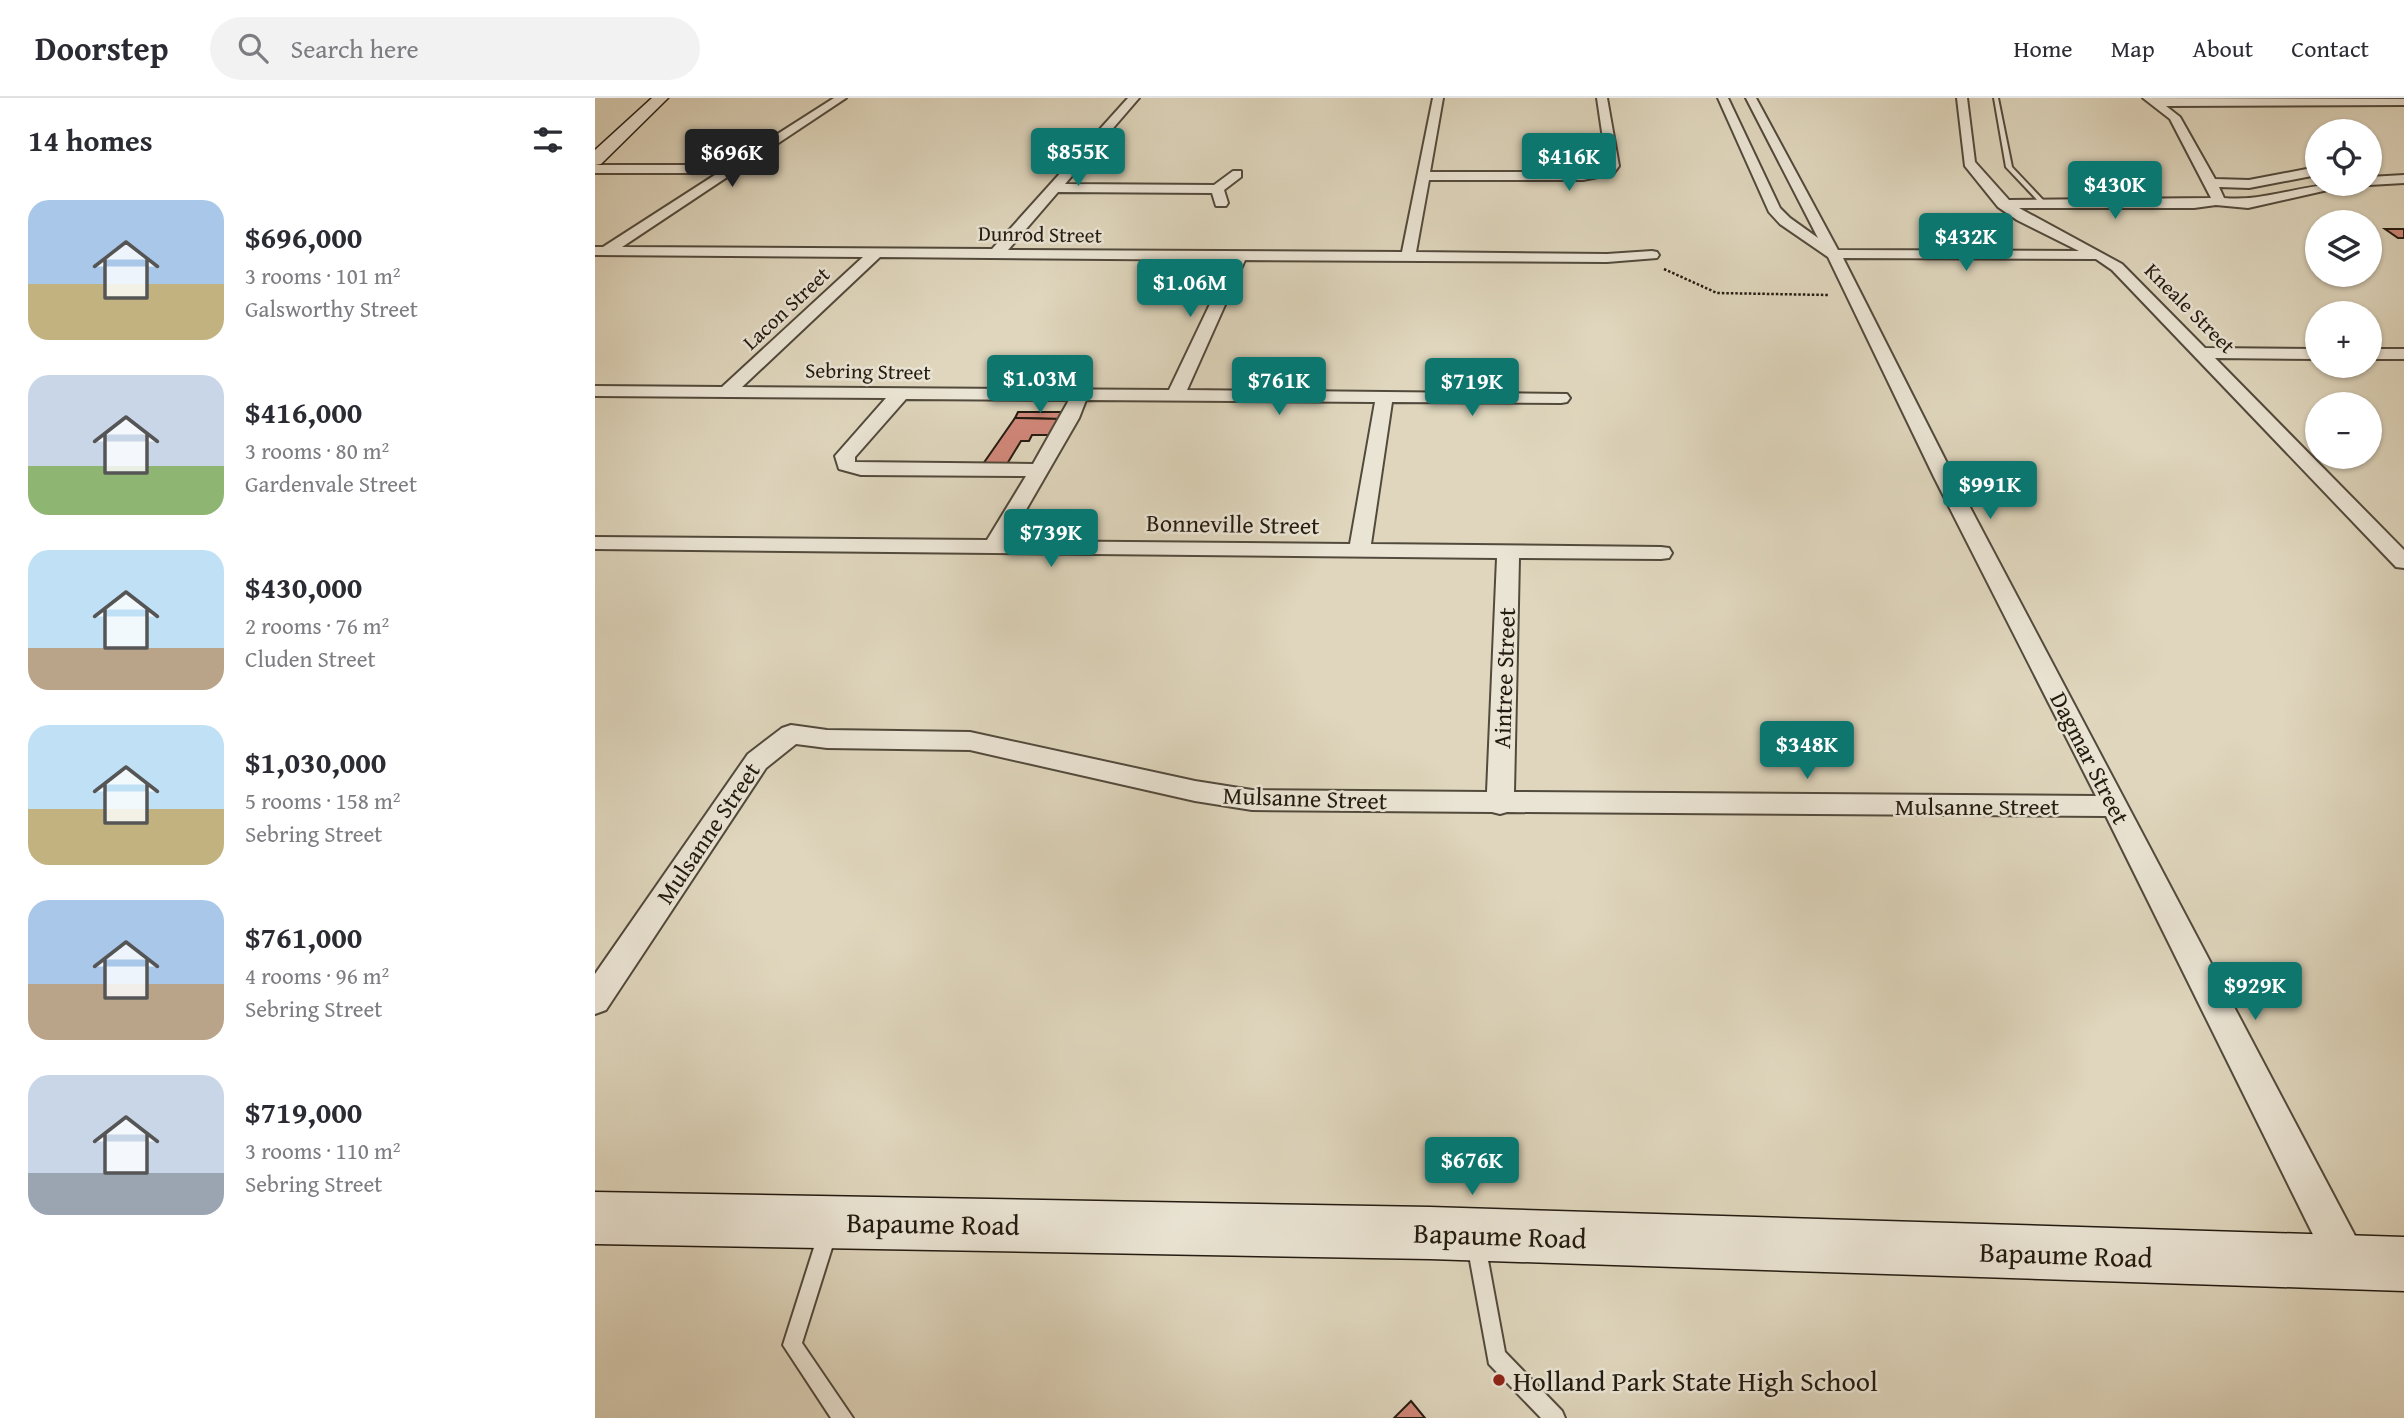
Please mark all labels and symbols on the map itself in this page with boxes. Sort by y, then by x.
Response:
pin: $855K [1029,129,1127,188]
pin: $696K [683,130,781,189]
pin: $416K [1520,134,1618,193]
pin: $430K [2066,162,2164,221]
pin: $432K [1917,214,2015,273]
street label: Dunrod Street [978,217,1103,251]
street label: Kneale Street [2137,255,2243,361]
street label: Lacon Street [735,259,837,357]
pin: $1.06M [1133,260,1247,319]
street label: Sebring Street [805,354,932,388]
pin: $1.03M [983,356,1097,415]
pin: $761K [1230,358,1328,417]
pin: $719K [1423,358,1521,418]
pin: $991K [1941,462,2039,521]
street label: Bonneville Street [1146,505,1321,543]
pin: $739K [1002,510,1100,569]
street label: Aintree Street [1484,606,1524,749]
street label: Dagmar Street [2042,686,2139,831]
pin: $348K [1758,722,1856,781]
street label: Mulsanne Street [648,755,769,911]
street label: Mulsanne Street [1222,778,1388,818]
street label: Mulsanne Street [1895,789,2060,824]
pin: $929K [2206,962,2304,1022]
pin: $676K [1423,1138,1521,1197]
street label: Bapaume Road [846,1201,1020,1245]
street label: Bapaume Road [1413,1211,1587,1259]
street label: Bapaume Road [1979,1230,2153,1278]
place label: Holland Park State High School [1513,1360,1878,1401]
marker: Holland Park State High School [1491,1372,1507,1388]

